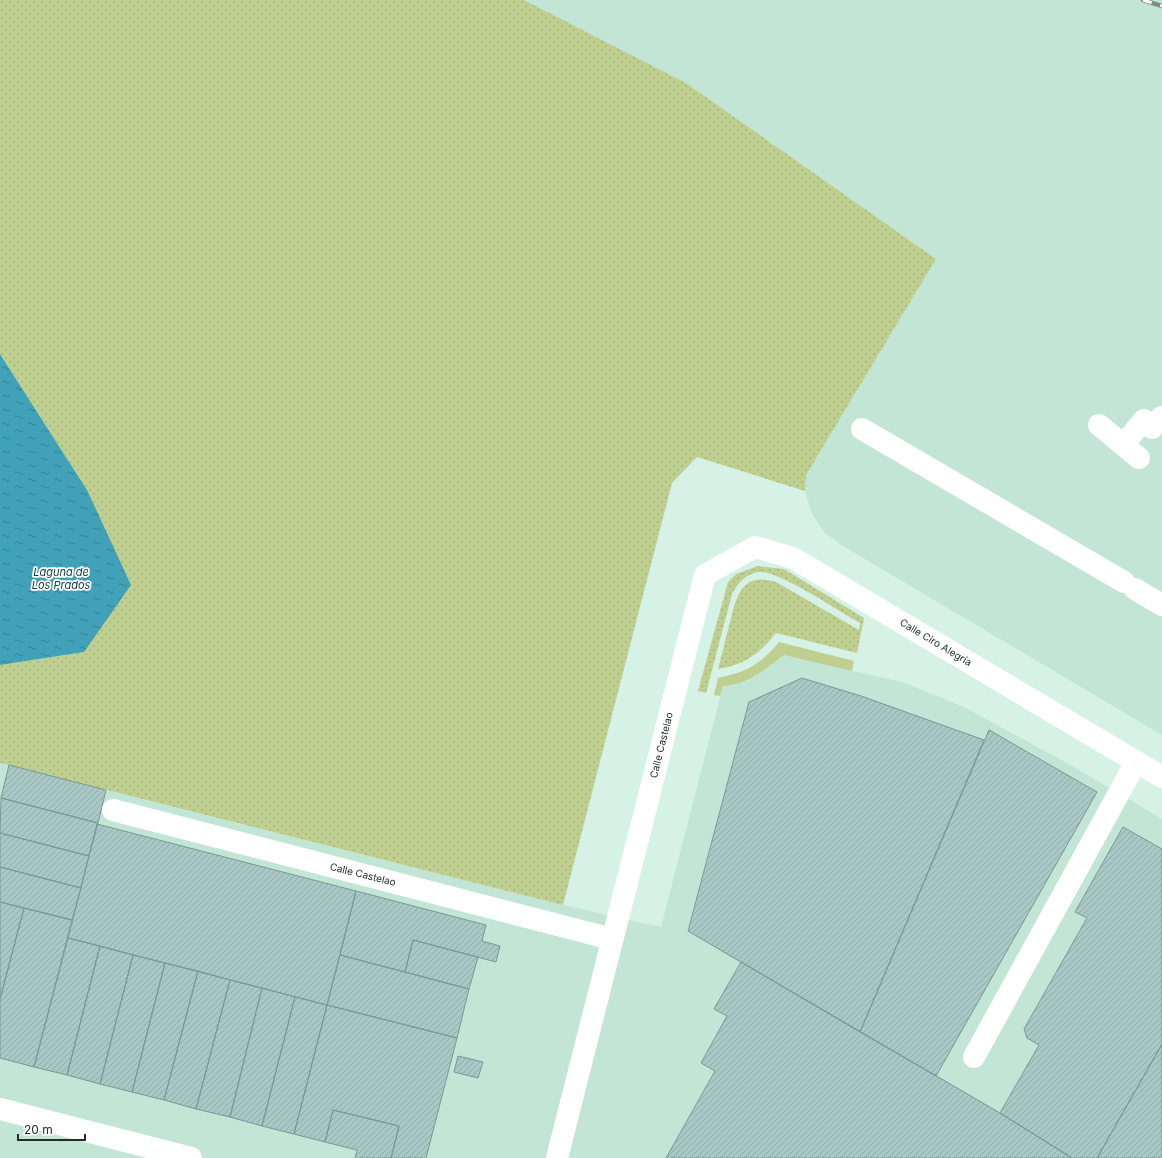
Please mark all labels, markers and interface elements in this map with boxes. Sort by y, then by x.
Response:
water label: Laguna de Los Prados [32,565,90,592]
street label: Calle Ciro Alegría [898,616,974,668]
street label: Calle Castelao [647,711,675,779]
street label: Calle Castelao [329,860,397,888]
scale bar [18,1116,85,1142]
text: 20 m [24,1122,53,1137]

